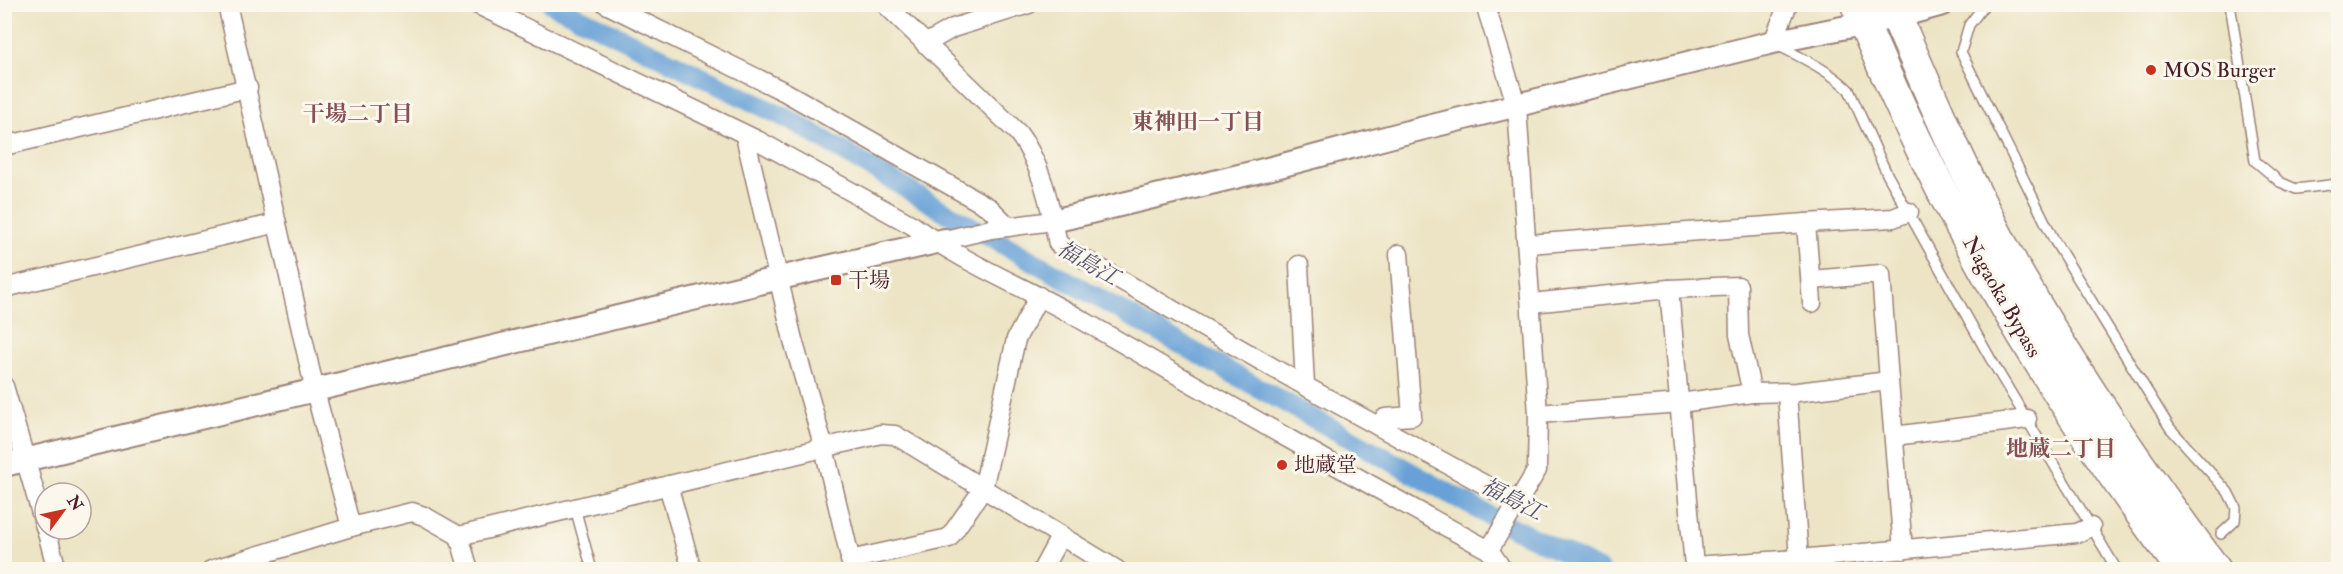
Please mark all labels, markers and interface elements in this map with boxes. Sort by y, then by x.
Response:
place label: MOS Burger [2163,57,2276,84]
marker: MOS Burger [2144,63,2158,77]
district label: 干場二丁目 [303,100,413,128]
district label: 東神田一丁目 [1132,108,1264,136]
street label: Nagaoka Bypass [1956,232,2048,362]
water label: 福島江 [1052,234,1126,293]
place label: 干場 [848,267,890,294]
marker: 干場 [829,273,843,287]
district label: 地蔵二丁目 [2006,435,2116,463]
place label: 地蔵堂 [1294,452,1357,479]
marker: 地蔵堂 [1275,458,1289,472]
water label: 福島江 [1476,472,1550,528]
north arrow [33,481,93,541]
text: N [62,491,87,515]

